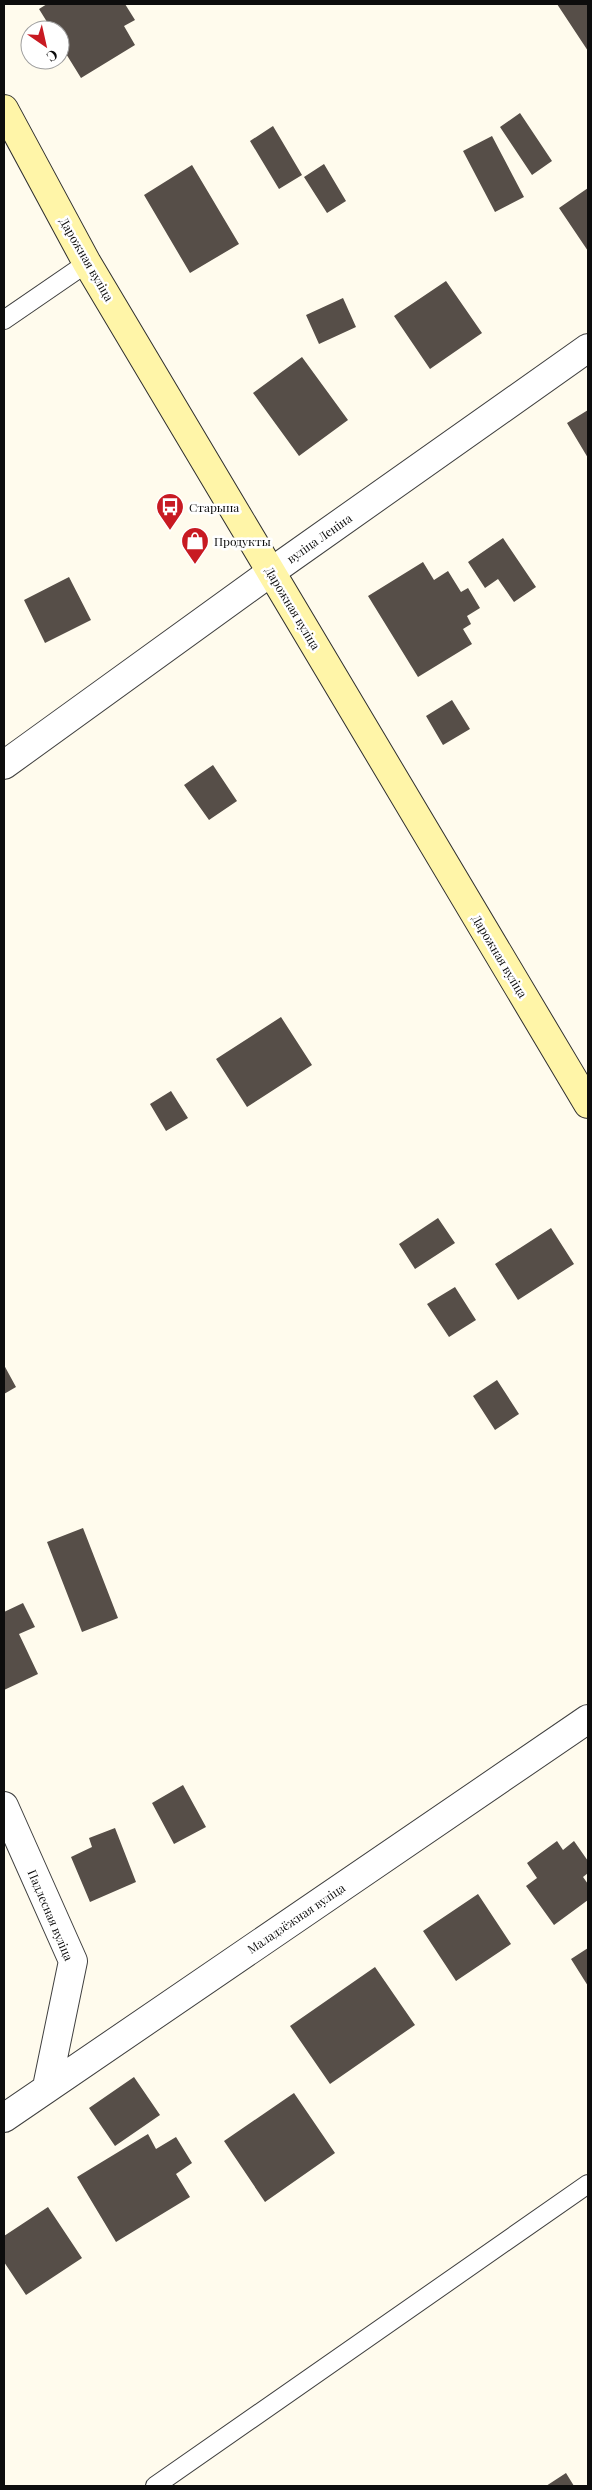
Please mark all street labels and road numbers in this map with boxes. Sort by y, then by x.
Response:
street label: Дарожная вуліца [56,214,118,304]
street label: вуліца Леніна [283,510,355,566]
street label: Дарожная вуліца [262,563,324,653]
street label: Дарожная вуліца [469,911,531,1001]
street label: Падлесная вуліца [25,1867,77,1963]
street label: Маладзёжная вуліца [244,1879,348,1957]

